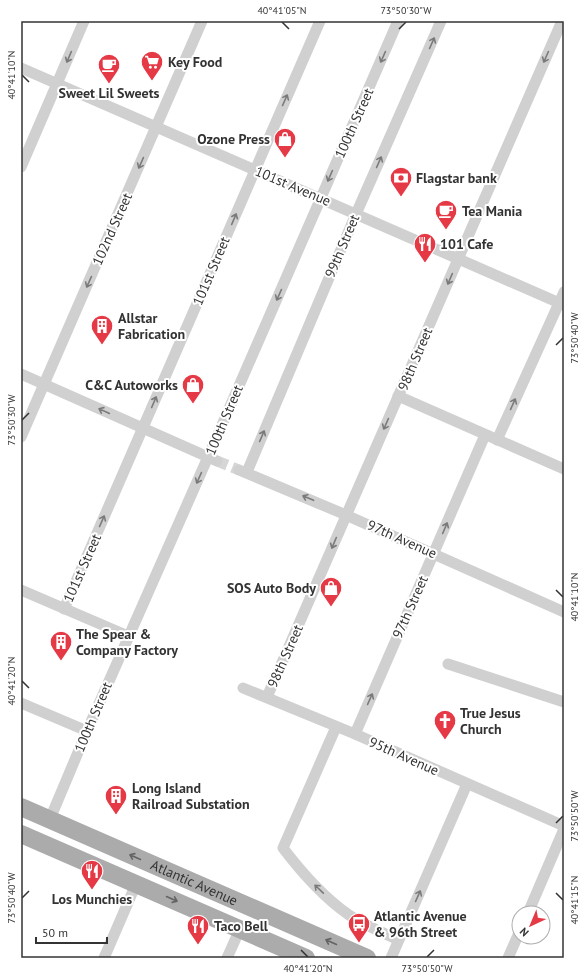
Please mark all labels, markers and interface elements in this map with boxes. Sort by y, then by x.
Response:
text: 40°41'05"N [257,4,307,17]
text: 73°50'30"W [380,4,432,17]
one-way arrow [428,38,436,50]
supermarket icon: Key Food [139,49,165,82]
text: 40°41'10"N [5,50,18,100]
one-way arrow [65,50,72,62]
one-way arrow [378,50,386,62]
one-way arrow [542,50,549,62]
cafe icon: Sweet Lil Sweets [96,52,122,85]
place label: Key Food [168,53,222,71]
place label: Sweet Lil Sweets [59,84,160,102]
street label: 100th Street [331,85,378,161]
one-way arrow [282,94,289,106]
shop icon: Ozone Press [272,126,298,159]
place label: Ozone Press [197,130,270,148]
one-way arrow [136,156,144,168]
one-way arrow [376,157,383,169]
street label: 101st Avenue [252,162,334,210]
bank icon: Flagstar bank [388,165,414,198]
one-way arrow [326,169,334,181]
place label: Flagstar bank [416,169,497,187]
street label: 102nd Street [88,190,136,268]
cafe icon: Tea Mania [433,198,459,231]
place label: Tea Mania [462,202,522,220]
street label: 99th Street [321,211,364,280]
one-way arrow [230,213,238,225]
restaurant icon: 101 Cafe [412,231,438,264]
street label: 101st Street [188,234,234,308]
place label: 101 Cafe [440,235,493,253]
one-way arrow [445,272,453,284]
one-way arrow [84,275,92,287]
one-way arrow [274,289,282,301]
place label: Allstar Fabrication [118,309,185,343]
text: 73°50'40"W [568,312,581,364]
building icon: Allstar Fabrication [89,313,115,346]
street label: 98th Street [394,324,437,393]
shop icon: C&C Autoworks [180,372,206,405]
place label: C&C Autoworks [85,376,178,394]
street label: 100th Street [201,382,247,458]
text: 73°50'30"W [5,394,18,446]
one-way arrow [151,397,158,409]
one-way arrow [510,399,517,411]
one-way arrow [99,407,111,414]
one-way arrow [382,417,390,429]
one-way arrow [259,431,267,443]
one-way arrow [195,472,202,484]
one-way arrow [303,494,315,502]
one-way arrow [99,516,106,528]
street label: 97th Avenue [364,516,440,562]
one-way arrow [441,522,449,534]
street label: 101st Street [59,531,105,605]
one-way arrow [330,536,338,548]
text: 40°41'10"N [568,572,581,622]
street label: 97th Street [388,573,432,641]
shop icon: SOS Auto Body [318,575,344,608]
place label: SOS Auto Body [227,579,316,597]
street label: 98th Street [263,621,307,690]
place label: The Spear & Company Factory [76,625,178,659]
building icon: The Spear & Company Factory [48,629,74,662]
text: 40°41'20"N [5,656,18,706]
street label: 100th Street [70,679,116,755]
one-way arrow [367,693,375,705]
place label: True Jesus Church [460,704,521,738]
church icon: True Jesus Church [432,708,458,741]
street label: 95th Avenue [366,733,442,779]
place label: Long Island Railroad Substation [132,779,250,813]
building icon: Long Island Railroad Substation [103,783,129,816]
text: 73°50'50"W [568,790,581,842]
one-way arrow [129,852,141,860]
street label: Atlantic Avenue [148,856,240,909]
restaurant icon: Los Munchies [79,858,105,891]
text: 73°50'40"W [5,872,18,924]
text: 40°41'15"N [568,875,581,925]
one-way arrow [314,884,324,894]
place label: Los Munchies [52,890,132,908]
one-way arrow [414,891,422,903]
one-way arrow [166,896,178,903]
north arrow [511,905,551,945]
place label: Atlantic Avenue & 96th Street [374,907,467,941]
bus stop icon: Atlantic Avenue & 96th Street [346,911,372,944]
restaurant icon: Taco Bell [185,913,211,946]
place label: Taco Bell [214,917,269,935]
scale bar [36,919,107,945]
text: 50 m [42,925,68,940]
text: N [517,925,532,940]
one-way arrow [325,938,337,946]
text: 40°41'20"N [283,962,333,975]
text: 73°50'50"W [401,962,453,975]

